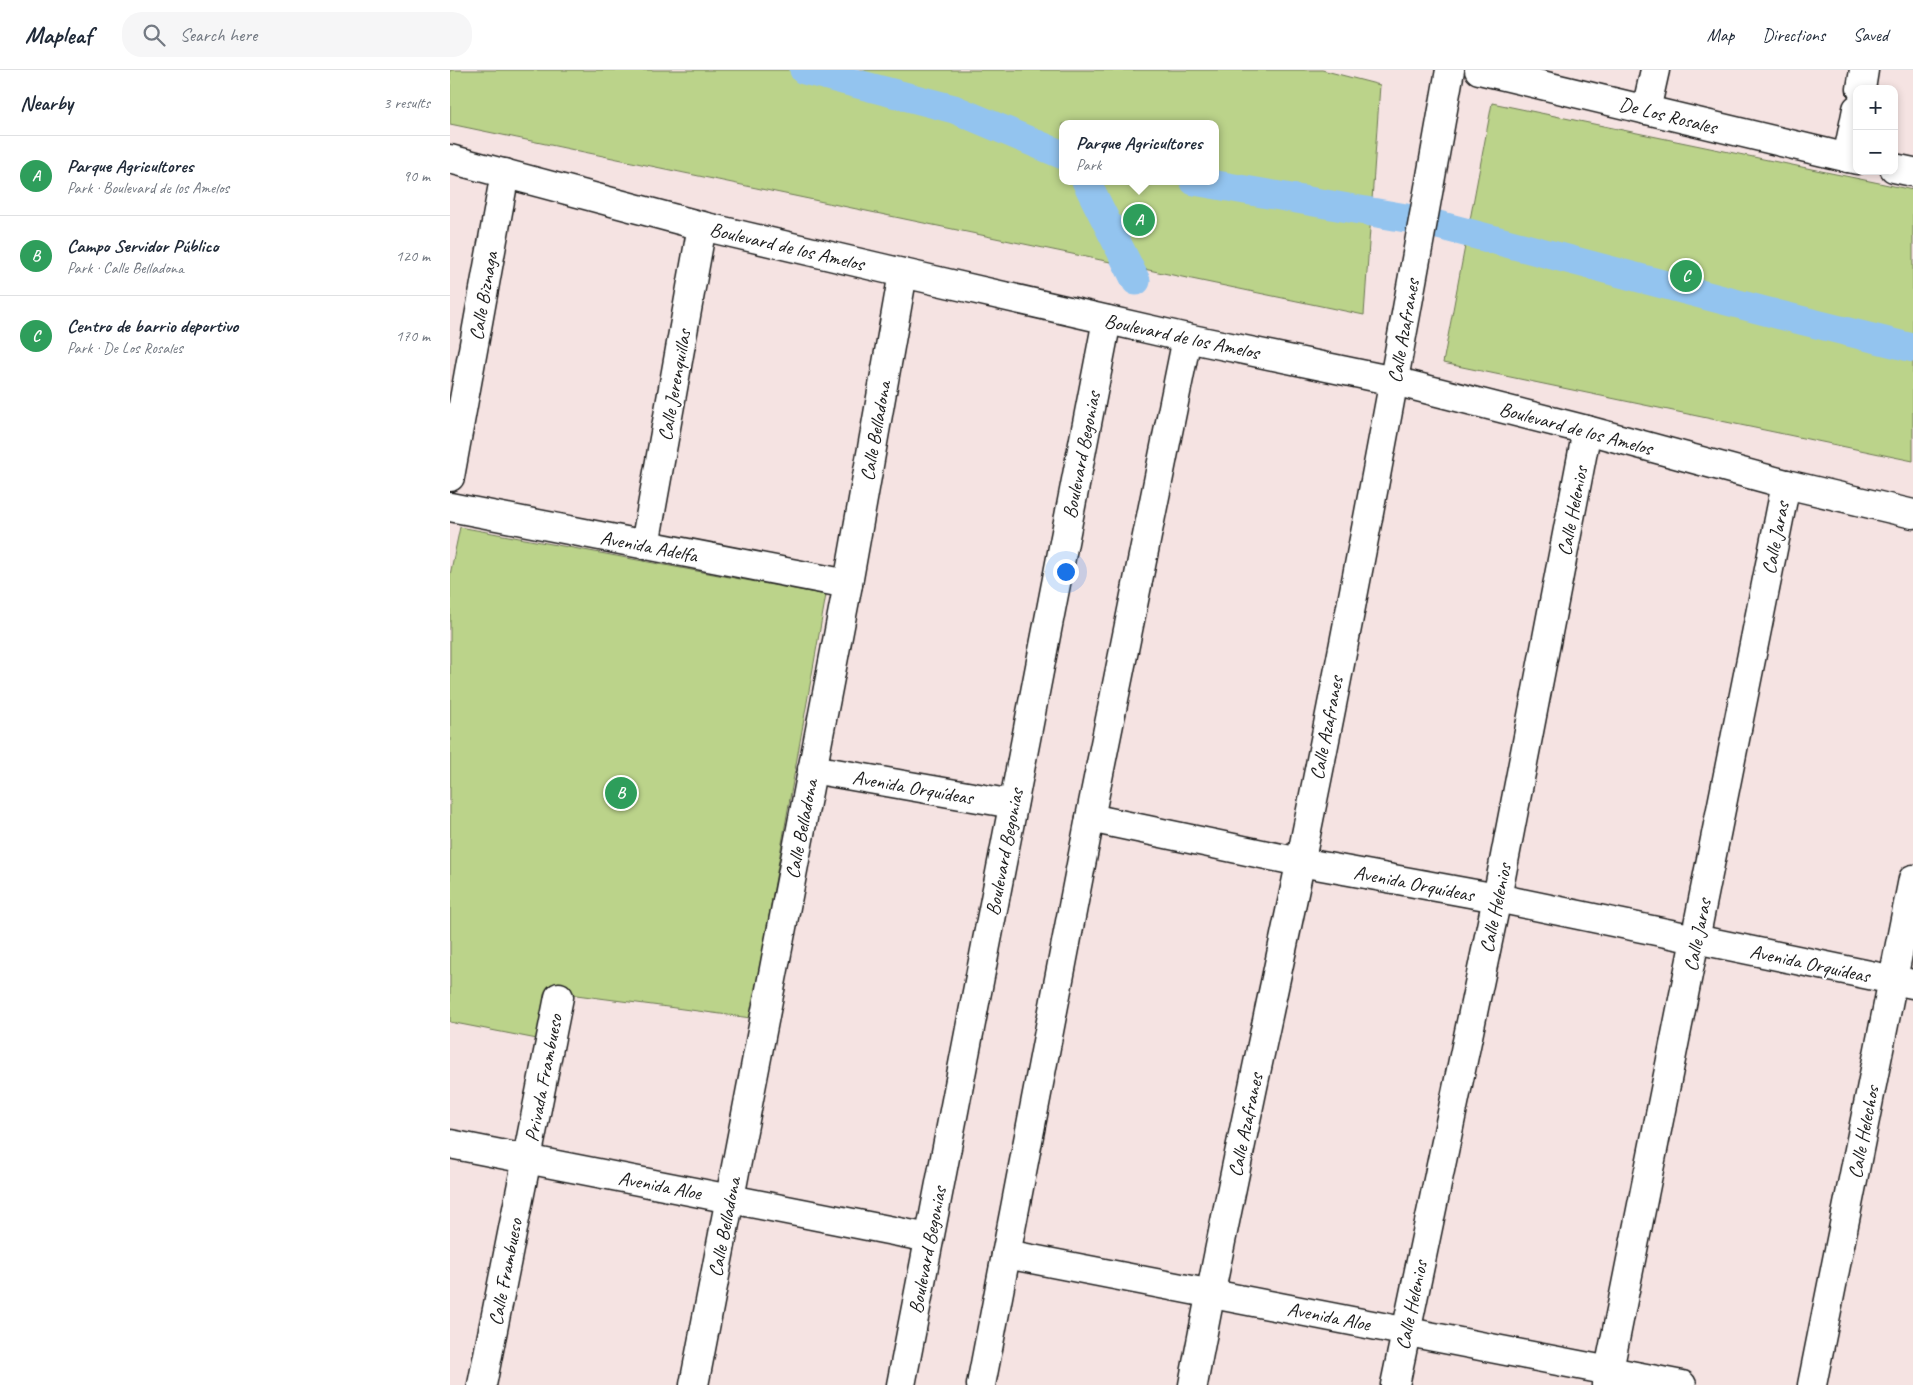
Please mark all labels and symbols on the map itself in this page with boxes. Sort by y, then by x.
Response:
street label: De Los Rosales [1617,91,1721,140]
pin: A [1123,201,1155,239]
street label: Boulevard de los Amelos [707,217,868,277]
street label: Calle Biznaga [463,248,504,342]
pin: C [1670,257,1702,295]
street label: Calle Azafranes [1382,275,1425,385]
street label: Boulevard de los Amelos [1102,308,1264,366]
street label: Calle Jerenquillas [652,325,697,443]
street label: Calle Belladona [854,378,897,483]
street label: Boulevard Begonias [1057,387,1106,521]
street label: Boulevard de los Amelos [1497,396,1657,461]
street label: Calle Helenios [1552,462,1594,558]
street label: Calle Jaras [1756,498,1795,576]
street label: Avenida Adelfa [598,525,701,569]
your location [1053,559,1079,585]
street label: Calle Azafranes [1304,672,1349,782]
street label: Avenida Orquídeas [851,765,977,811]
pin: B [605,774,637,812]
street label: Calle Belladona [780,776,824,881]
street label: Boulevard Begonias [980,784,1029,918]
street label: Calle Helenios [1474,859,1518,955]
street label: Avenida Orquídeas [1352,860,1478,908]
street label: Calle Jaras [1678,895,1717,973]
street label: Avenida Orquídeas [1748,939,1874,989]
street label: Privada Frambueso [519,1011,568,1144]
street label: Calle Azafranes [1222,1069,1269,1179]
street label: Calle Helechos [1842,1081,1885,1181]
street label: Avenida Aloe [616,1165,705,1206]
street label: Calle Belladona [703,1174,747,1279]
street label: Boulevard Begonias [903,1182,952,1316]
street label: Calle Frambueso [483,1216,528,1328]
street label: Calle Helenios [1390,1256,1434,1352]
street label: Avenida Aloe [1285,1296,1374,1337]

